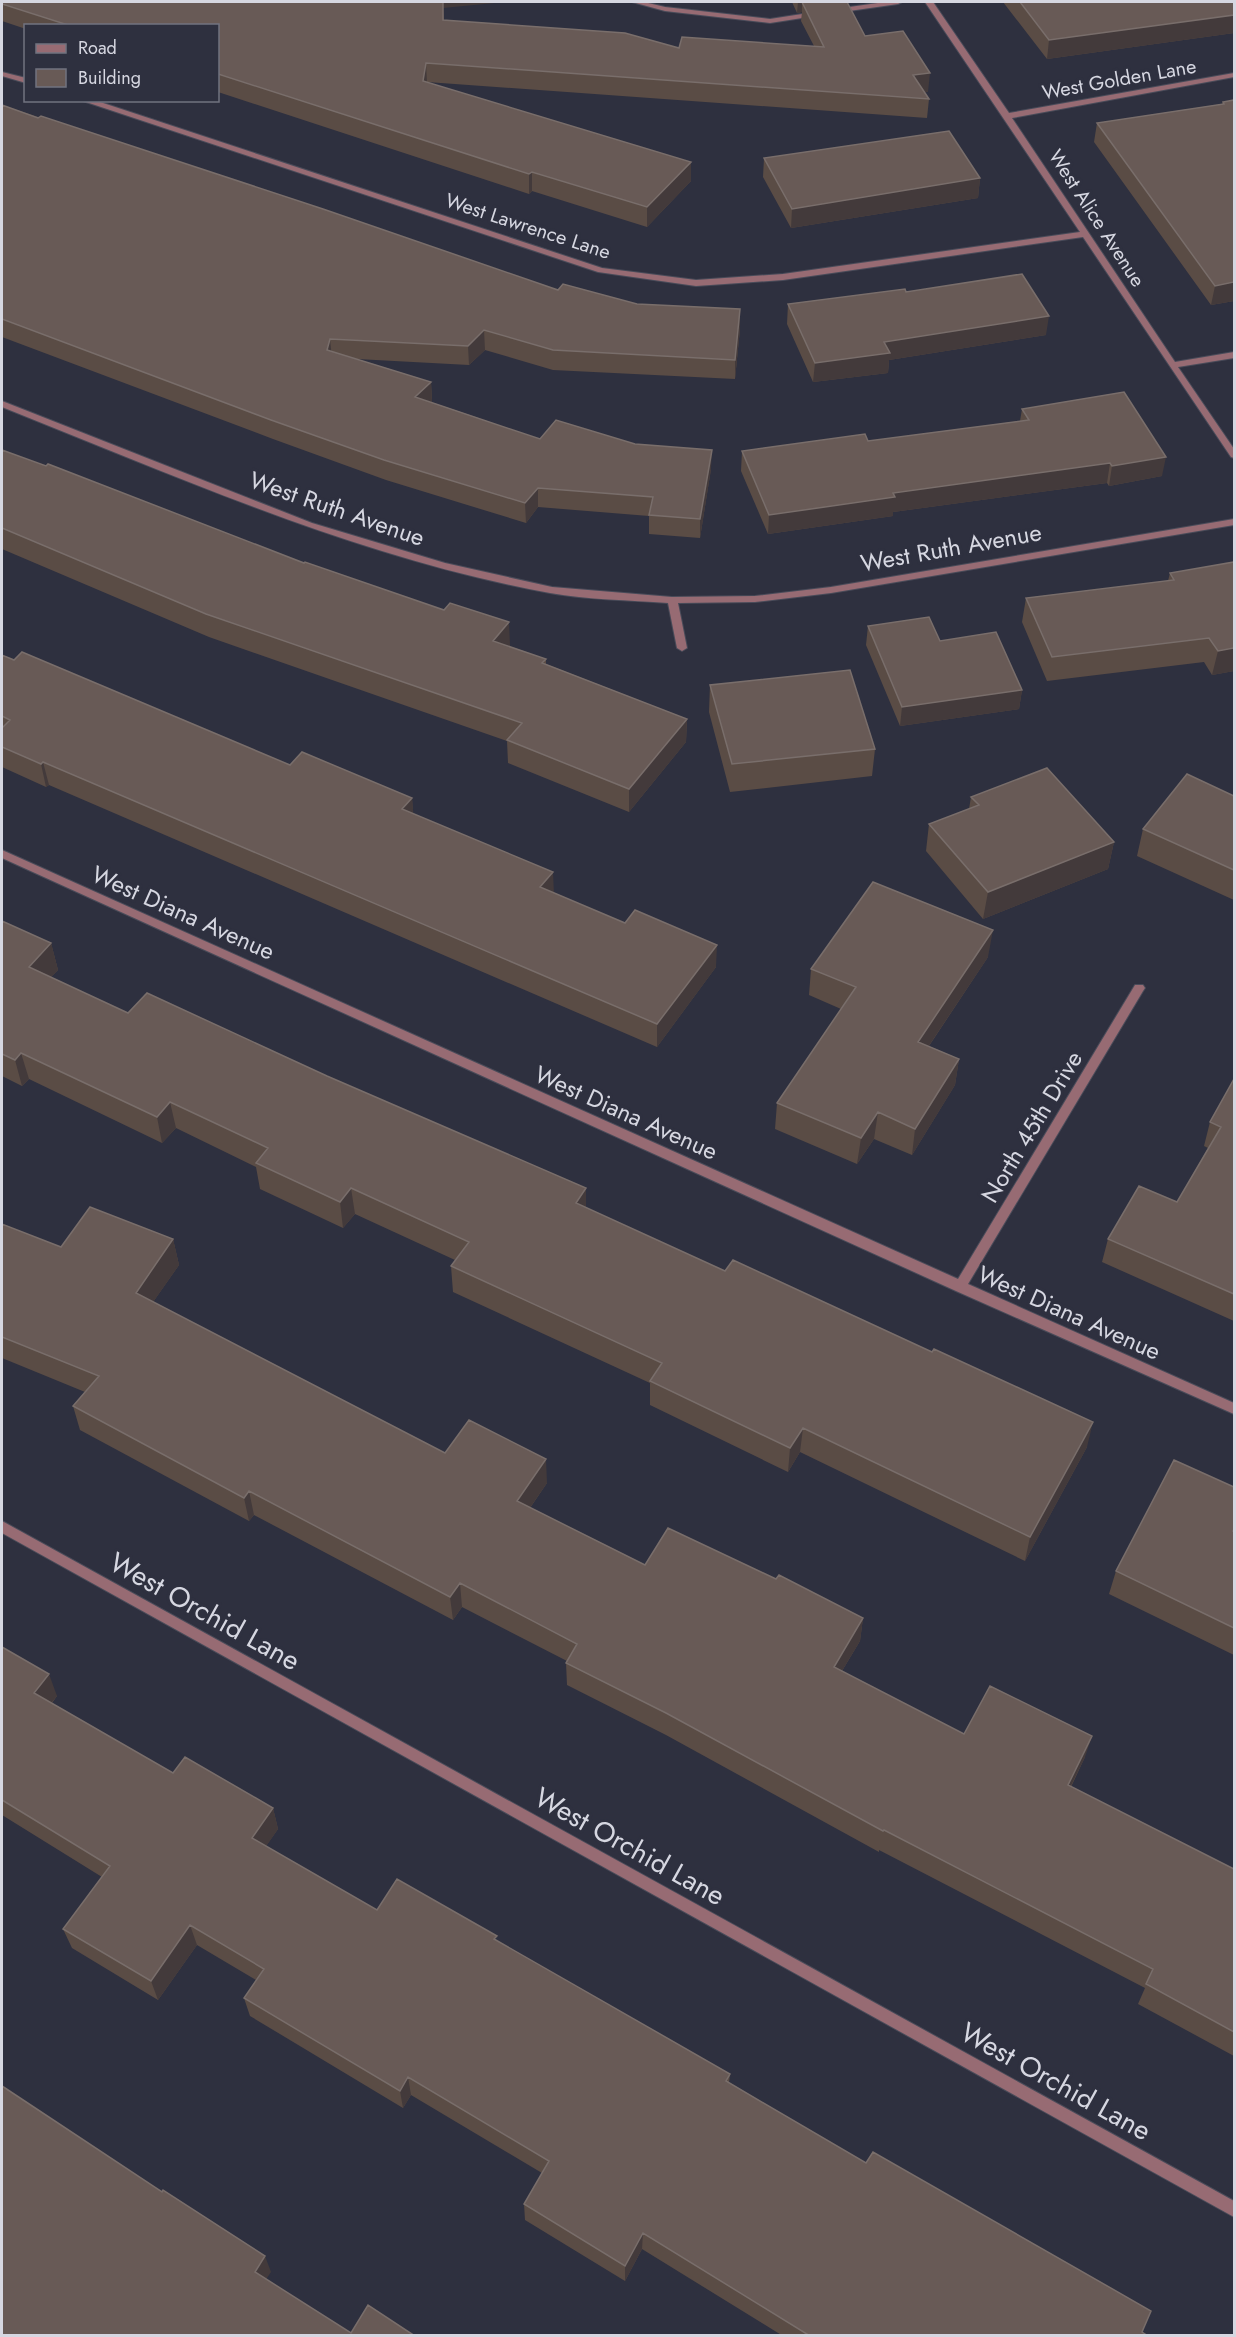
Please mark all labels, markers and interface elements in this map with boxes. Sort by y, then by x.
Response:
legend [24,24,219,102]
text: Road [78,35,117,61]
street label: West Golden Lane [1040,52,1198,107]
text: Building [78,65,141,91]
street label: West Alice Avenue [1041,144,1152,293]
street label: West Lawrence Lane [442,186,614,267]
street label: West Ruth Avenue [245,462,429,555]
street label: West Ruth Avenue [858,514,1044,581]
street label: West Diana Avenue [86,856,280,969]
street label: North 45th Drive [972,1044,1091,1209]
street label: West Diana Avenue [529,1056,723,1169]
street label: West Diana Avenue [972,1256,1166,1369]
street label: West Orchid Lane [102,1542,308,1681]
street label: West Orchid Lane [527,1777,733,1916]
street label: West Orchid Lane [953,2012,1159,2151]

